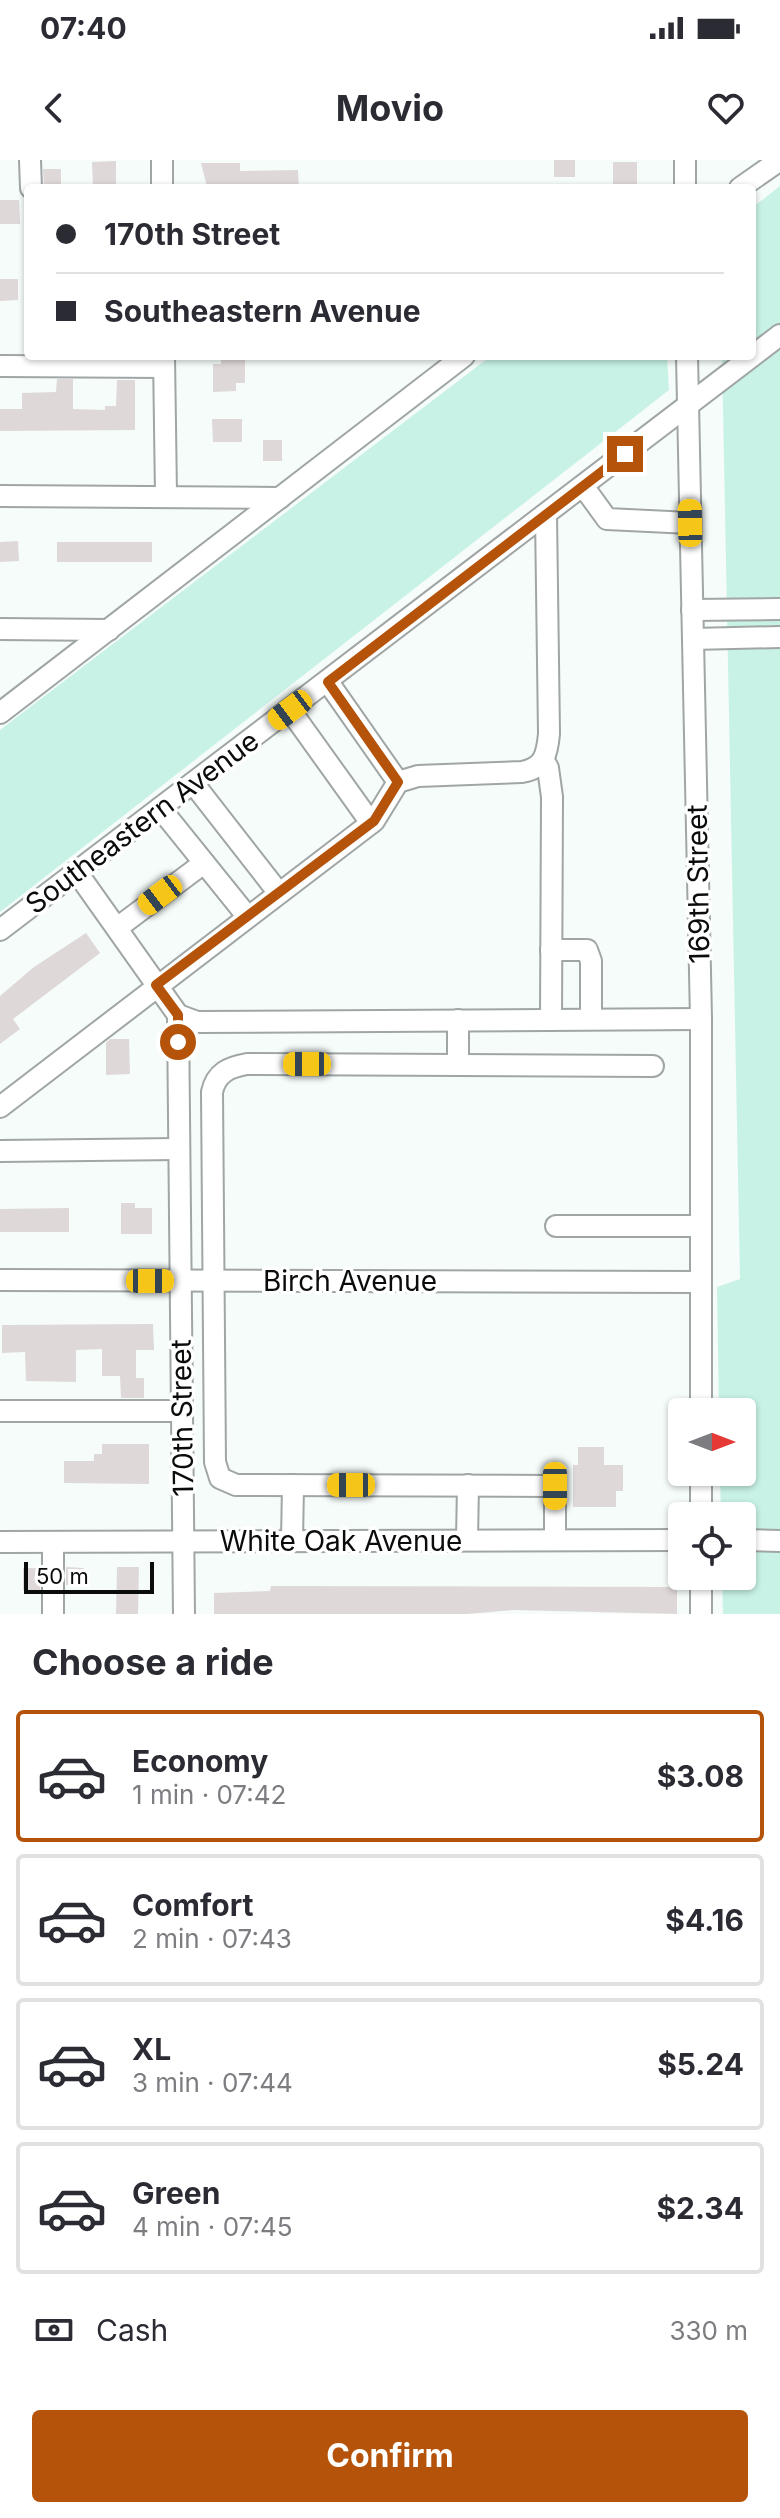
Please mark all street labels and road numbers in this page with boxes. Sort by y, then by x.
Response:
street label: Southeastern Avenue [19,723,265,921]
street label: 169th Street [680,804,716,964]
street label: Birch Avenue [263,1264,437,1298]
street label: 170th Street [164,1339,200,1497]
street label: White Oak Avenue [220,1524,462,1558]

